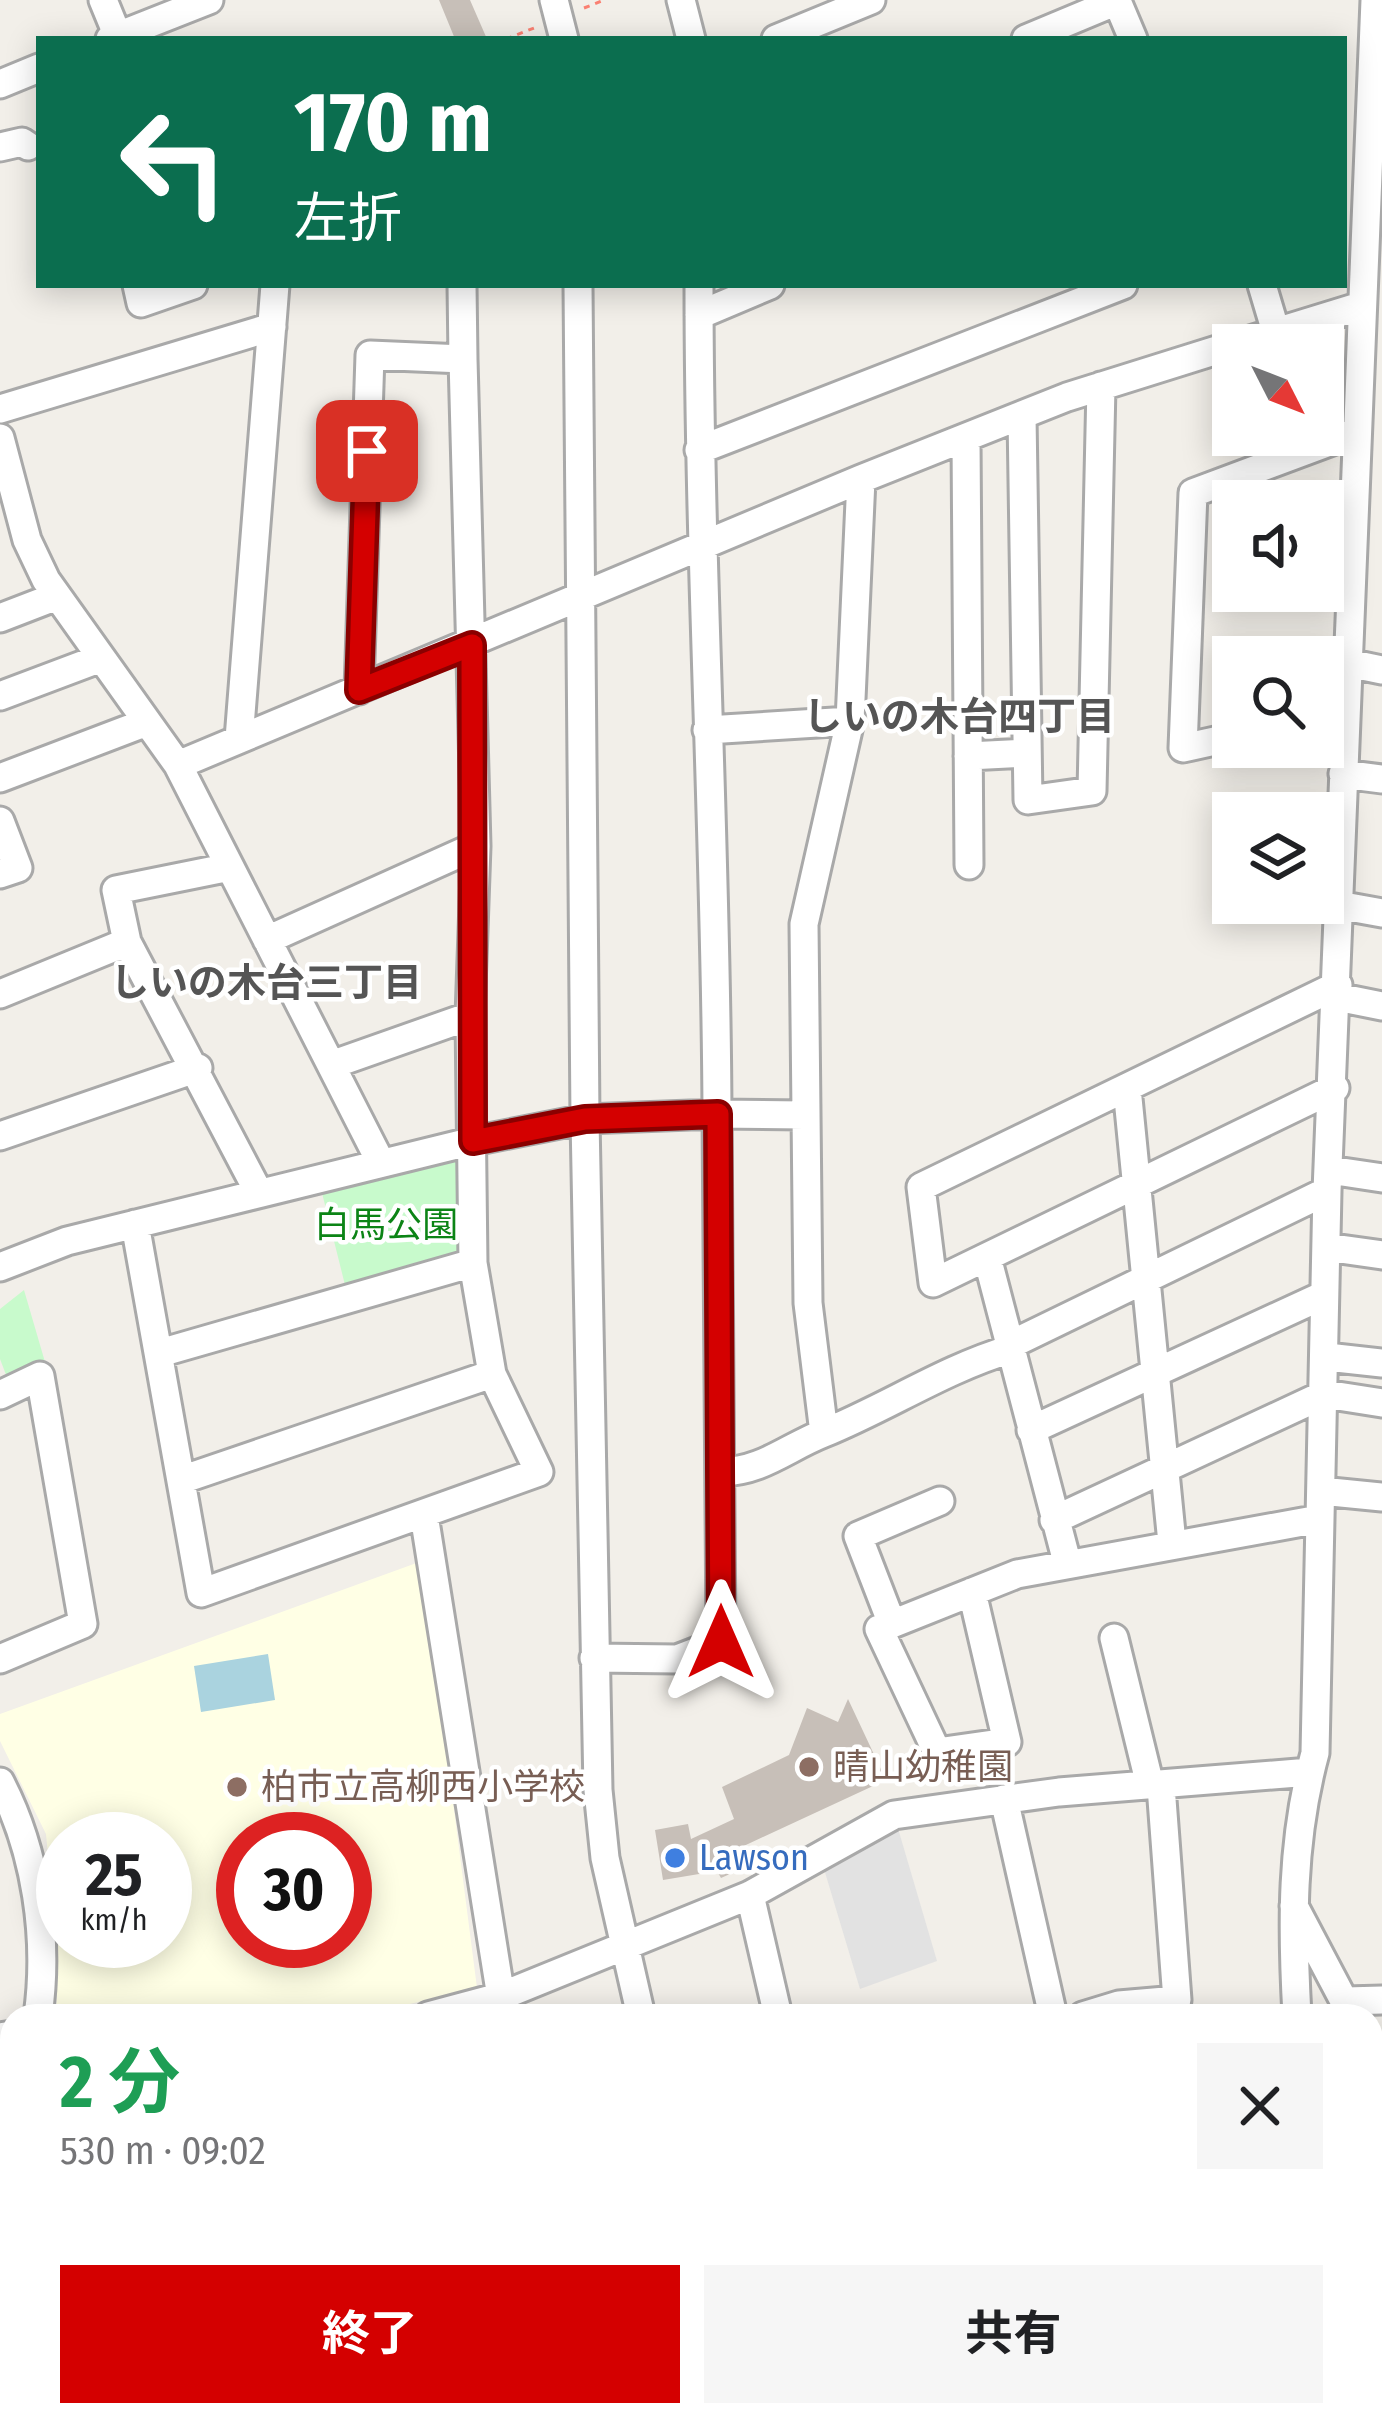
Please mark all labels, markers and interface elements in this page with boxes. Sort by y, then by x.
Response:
text: 170 m [294,72,492,173]
icon: left [96,84,252,240]
text: 左折 [294,187,402,251]
north arrow [1212,324,1344,456]
map controls [1212,324,1344,924]
pin [316,400,418,502]
icon: arrive [334,418,400,484]
button: sound [1212,480,1344,612]
button: search [1212,636,1344,768]
district label: しいの木台四丁目 [803,694,1115,740]
button: layers [1212,792,1344,924]
district label: しいの木台三丁目 [110,960,422,1006]
park label: 白馬公園 [314,1203,458,1247]
position arrow [658,1579,784,1705]
place label: 晴山幼稚園 [833,1745,1013,1789]
marker: 晴山幼稚園 [796,1754,822,1780]
place label: 柏市立高柳西小学校 [261,1765,585,1809]
marker: 柏市立高柳西小学校 [224,1774,250,1800]
speed limit sign: 30 [216,1812,372,1968]
place label: Lawson [699,1836,809,1880]
text: 25 [85,1839,143,1911]
marker: Lawson [662,1845,688,1871]
text: km/h [81,1902,147,1938]
text: 2 分 [60,2040,180,2126]
button: close [1197,2043,1323,2169]
text: 530 m · 09:02 [60,2128,266,2174]
button: 終了 [60,2265,680,2403]
button: 共有 [704,2265,1323,2403]

